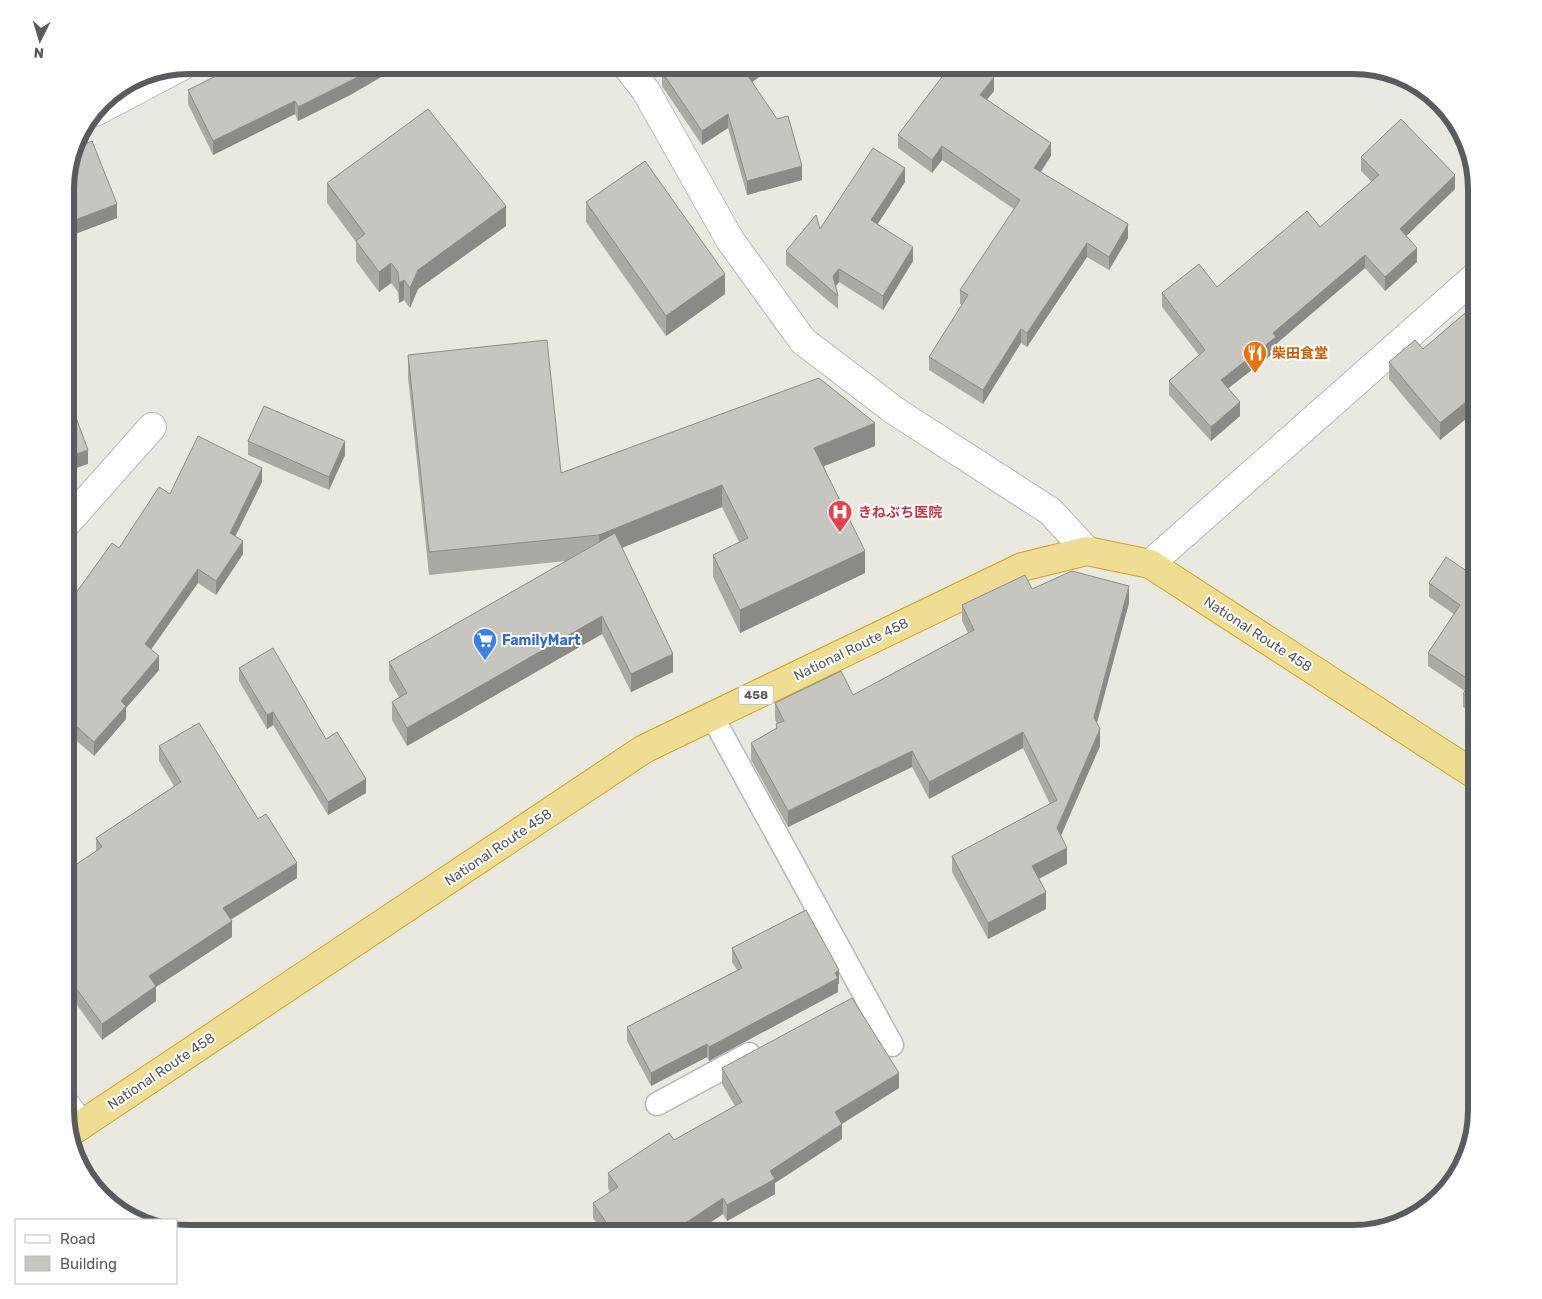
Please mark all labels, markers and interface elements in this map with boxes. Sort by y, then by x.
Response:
north arrow [15,15,65,65]
text: N [33,44,45,61]
restaurant icon: 柴田食堂 [1242,340,1268,374]
place label: 柴田食堂 [1272,345,1328,362]
hospital icon: きねぶち医院 [827,499,853,533]
place label: きねぶち医院 [858,504,942,521]
street label: National Route 458 [1200,593,1315,676]
street label: National Route 458 [791,614,911,685]
supermarket icon: FamilyMart [472,627,498,661]
place label: FamilyMart [502,632,581,649]
road number: 458 [738,686,774,704]
street label: National Route 458 [441,805,555,890]
street label: National Route 458 [104,1029,218,1114]
legend [15,1219,178,1284]
text: Road [60,1230,96,1248]
text: Building [60,1255,117,1273]

